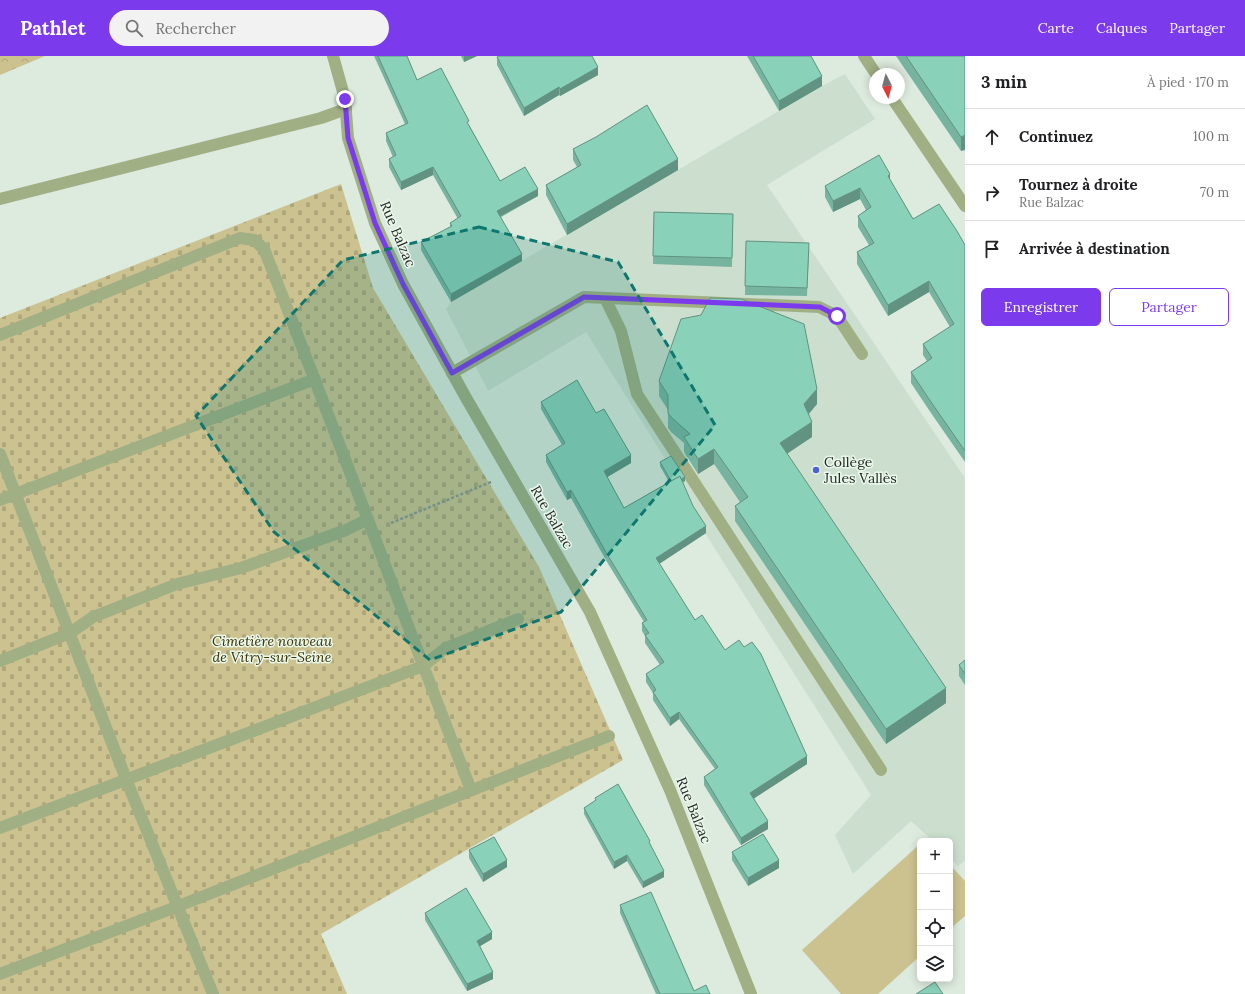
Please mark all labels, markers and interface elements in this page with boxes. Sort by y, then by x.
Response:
search box [109,10,389,46]
text: Pathlet [20,16,85,40]
icon: search [123,17,145,39]
text: Rechercher [155,19,236,38]
text: Carte [1038,19,1074,37]
text: Calques [1096,19,1147,37]
text: Partager [1169,19,1225,37]
north arrow [869,68,905,104]
text: 3 min [981,71,1027,93]
text: À pied · 170 m [1147,74,1229,91]
route end [336,90,354,108]
icon: ahead [981,126,1003,148]
text: Continuez [1019,127,1093,146]
text: 100 m [1193,128,1229,145]
text: Tournez à droite [1019,175,1138,194]
icon: right [981,182,1003,204]
text: 70 m [1200,184,1229,201]
text: Rue Balzac [1019,194,1084,211]
street label: Rue Balzac [376,198,420,270]
icon: arrive [981,238,1003,260]
text: Arrivée à destination [1019,239,1170,258]
button: Enregistrer [981,288,1101,326]
button: Partager [1109,288,1229,326]
route start [828,307,846,325]
place label: Collège Jules Vallès [823,453,897,487]
marker: Collège Jules Vallès [811,465,821,475]
street label: Rue Balzac [527,482,577,552]
park label: Cimetière nouveau de Vitry-sur-Seine [212,632,333,666]
street label: Rue Balzac [673,774,715,846]
map controls [917,838,953,982]
button: + [917,838,953,874]
button: − [917,874,953,910]
button: locate [917,910,953,946]
button: layers [917,946,953,982]

